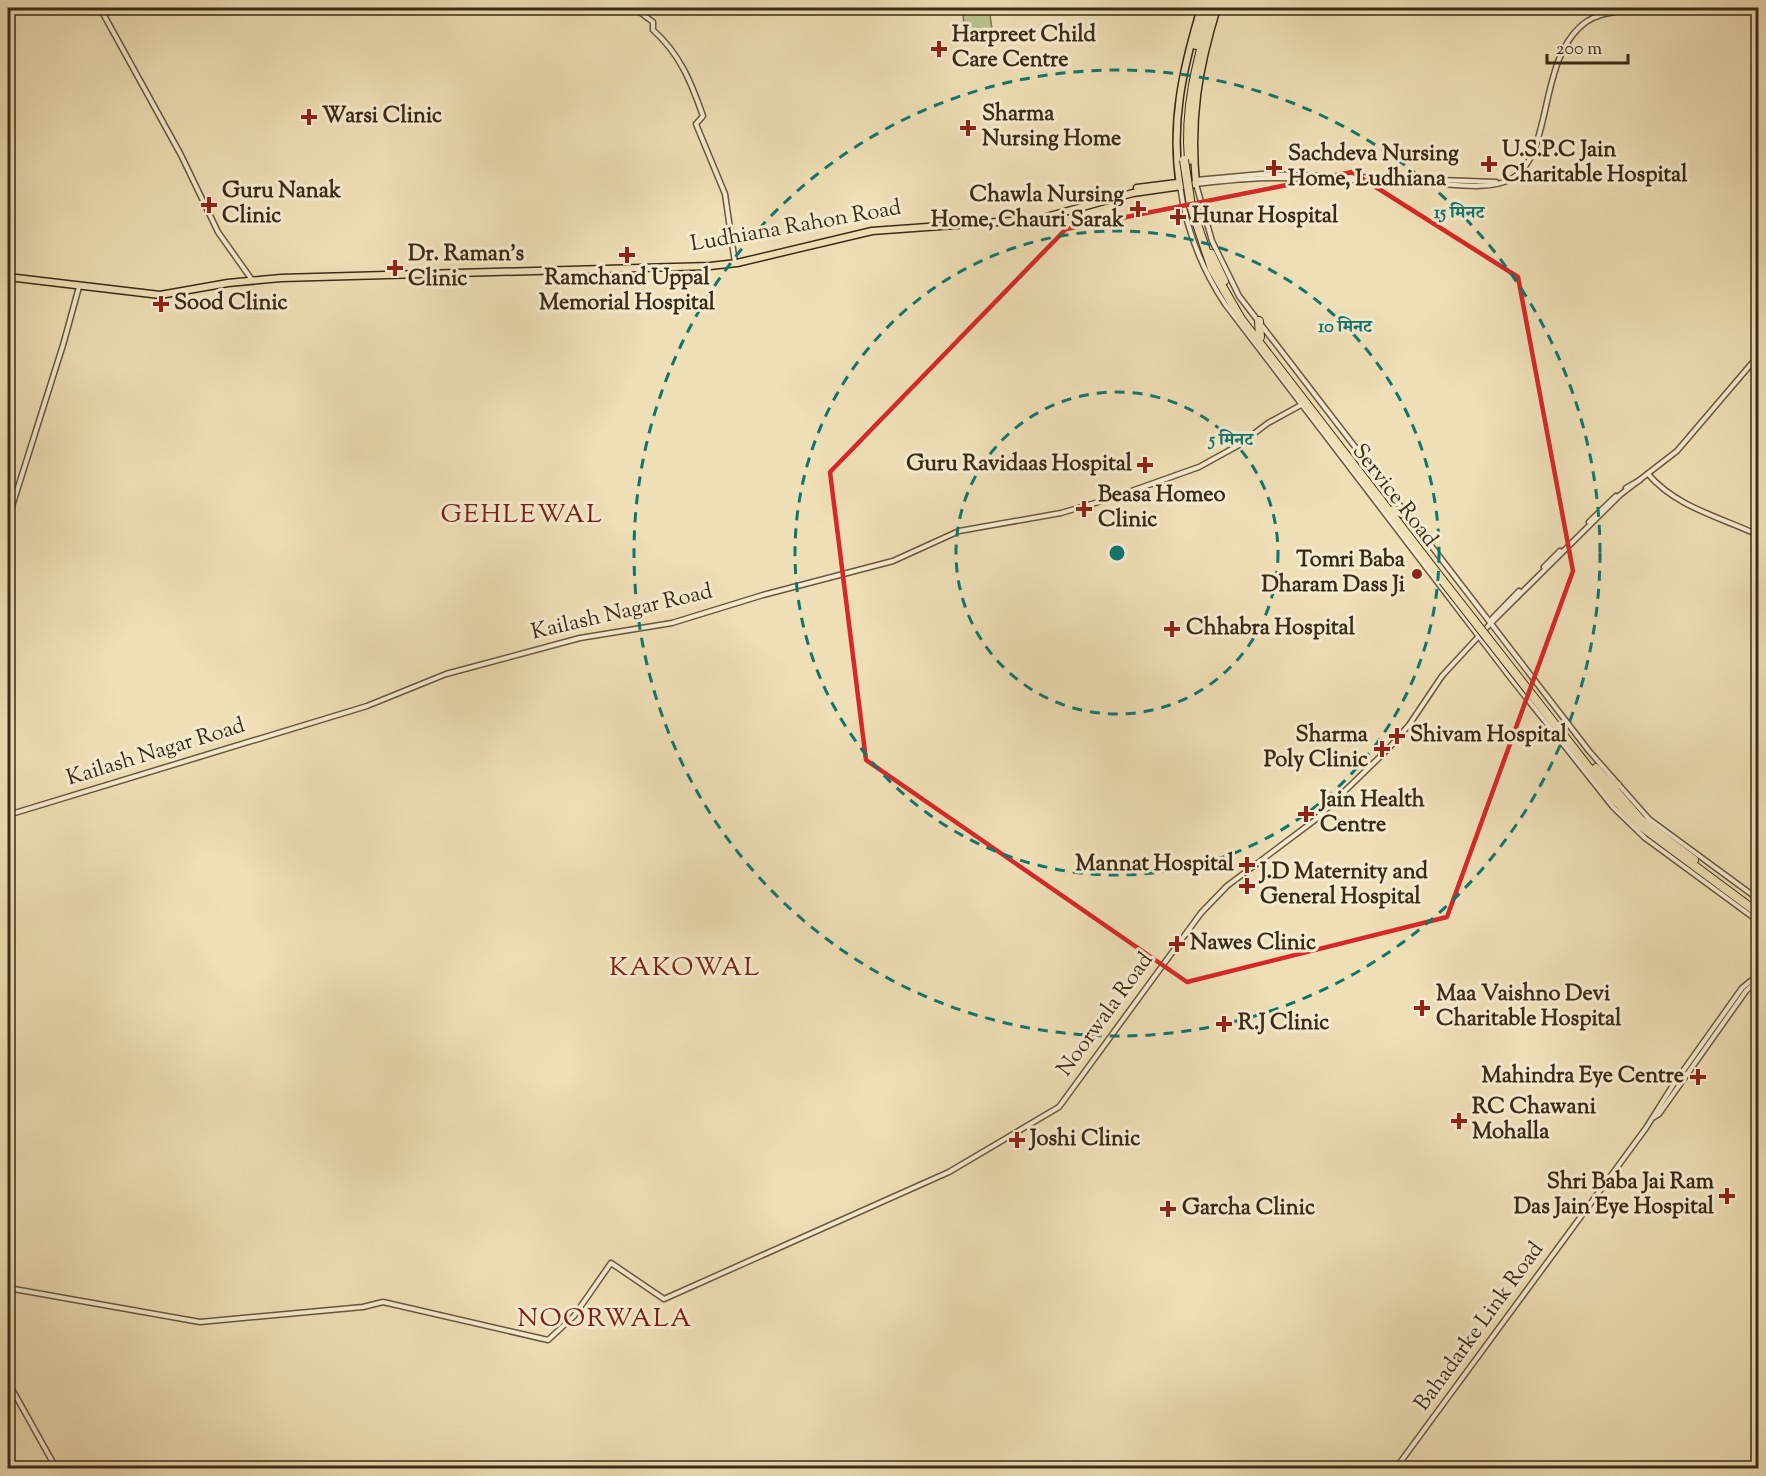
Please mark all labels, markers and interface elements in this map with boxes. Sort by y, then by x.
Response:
place label: Harpreet Child Care Centre [952,20,1096,77]
scale bar [1547,27,1628,65]
text: 200 m [1556,37,1602,63]
marker: Harpreet Child Care Centre [930,40,948,58]
place label: Sharma Nursing Home [982,99,1121,156]
place label: Warsi Clinic [322,101,442,133]
marker: Warsi Clinic [300,108,318,126]
marker: Sharma Nursing Home [959,119,977,137]
place label: U.S.P.C Jain Charitable Hospital [1502,135,1688,192]
place label: Sachdeva Nursing Home, Ludhiana [1288,139,1459,196]
marker: U.S.P.C Jain Charitable Hospital [1480,155,1498,173]
marker: Sachdeva Nursing Home, Ludhiana [1265,159,1283,177]
place label: Guru Nanak Clinic [222,176,341,233]
place label: Chawla Nursing Home, Chauri Sarak [931,180,1124,237]
street label: Ludhiana Rahon Road [688,193,904,261]
marker: Guru Nanak Clinic [200,196,218,214]
marker: Chawla Nursing Home, Chauri Sarak [1129,200,1147,218]
place label: Hunar Hospital [1192,201,1339,233]
text: 15 मिनट [1434,201,1485,227]
marker: Hunar Hospital [1169,208,1187,226]
place label: Dr. Raman's Clinic [408,239,524,296]
marker: Ramchand Uppal Memorial Hospital [618,246,636,264]
marker: Dr. Raman's Clinic [386,259,404,277]
place label: Ramchand Uppal Memorial Hospital [539,263,716,320]
place label: Sood Clinic [174,288,288,320]
marker: Sood Clinic [152,295,170,313]
text: 10 मिनट [1318,315,1373,341]
text: 5 मिनट [1207,428,1254,454]
street label: Service Road [1343,437,1445,555]
place label: Guru Ravidaas Hospital [906,449,1133,481]
marker: Guru Ravidaas Hospital [1136,456,1154,474]
place label: Beasa Homeo Clinic [1098,480,1225,537]
district label: GEHLEWAL [441,497,603,534]
marker: Beasa Homeo Clinic [1075,500,1093,518]
centre of rings [1107,543,1127,563]
place label: Tomri Baba Dharam Dass Ji [1261,545,1406,602]
marker: Tomri Baba Dharam Dass Ji [1410,567,1424,581]
street label: Kailash Nagar Road [528,577,716,649]
place label: Chhabra Hospital [1186,613,1356,645]
marker: Chhabra Hospital [1163,620,1181,638]
street label: Kailash Nagar Road [63,711,249,795]
place label: Sharma Poly Clinic [1264,720,1369,777]
place label: Shivam Hospital [1410,720,1568,752]
marker: Shivam Hospital [1388,727,1406,745]
marker: Sharma Poly Clinic [1373,740,1391,758]
place label: Jain Health Centre [1318,785,1425,842]
marker: Jain Health Centre [1297,805,1315,823]
place label: Mannat Hospital [1075,849,1235,881]
marker: Mannat Hospital [1238,856,1256,874]
place label: J.D Maternity and General Hospital [1258,857,1428,914]
marker: J.D Maternity and General Hospital [1238,877,1256,895]
place label: Nawes Clinic [1190,928,1316,960]
marker: Nawes Clinic [1168,935,1186,953]
street label: Noorwala Road [1050,946,1162,1084]
district label: KAKOWAL [609,950,761,987]
place label: Maa Vaishno Devi Charitable Hospital [1436,979,1622,1036]
marker: Maa Vaishno Devi Charitable Hospital [1413,999,1431,1017]
place label: R.J Clinic [1238,1008,1329,1040]
marker: R.J Clinic [1215,1015,1233,1033]
place label: Mahindra Eye Centre [1481,1061,1684,1093]
marker: Mahindra Eye Centre [1689,1068,1707,1086]
place label: RC Chawani Mohalla [1472,1092,1597,1149]
marker: RC Chawani Mohalla [1450,1112,1468,1130]
place label: Joshi Clinic [1028,1124,1140,1156]
marker: Joshi Clinic [1008,1131,1026,1149]
place label: Shri Baba Jai Ram Das Jain Eye Hospital [1514,1167,1715,1224]
marker: Shri Baba Jai Ram Das Jain Eye Hospital [1718,1187,1736,1205]
place label: Garcha Clinic [1182,1193,1315,1225]
marker: Garcha Clinic [1159,1200,1177,1218]
street label: Bahadarke Link Road [1408,1236,1552,1418]
district label: NOORWALA [517,1301,693,1338]

